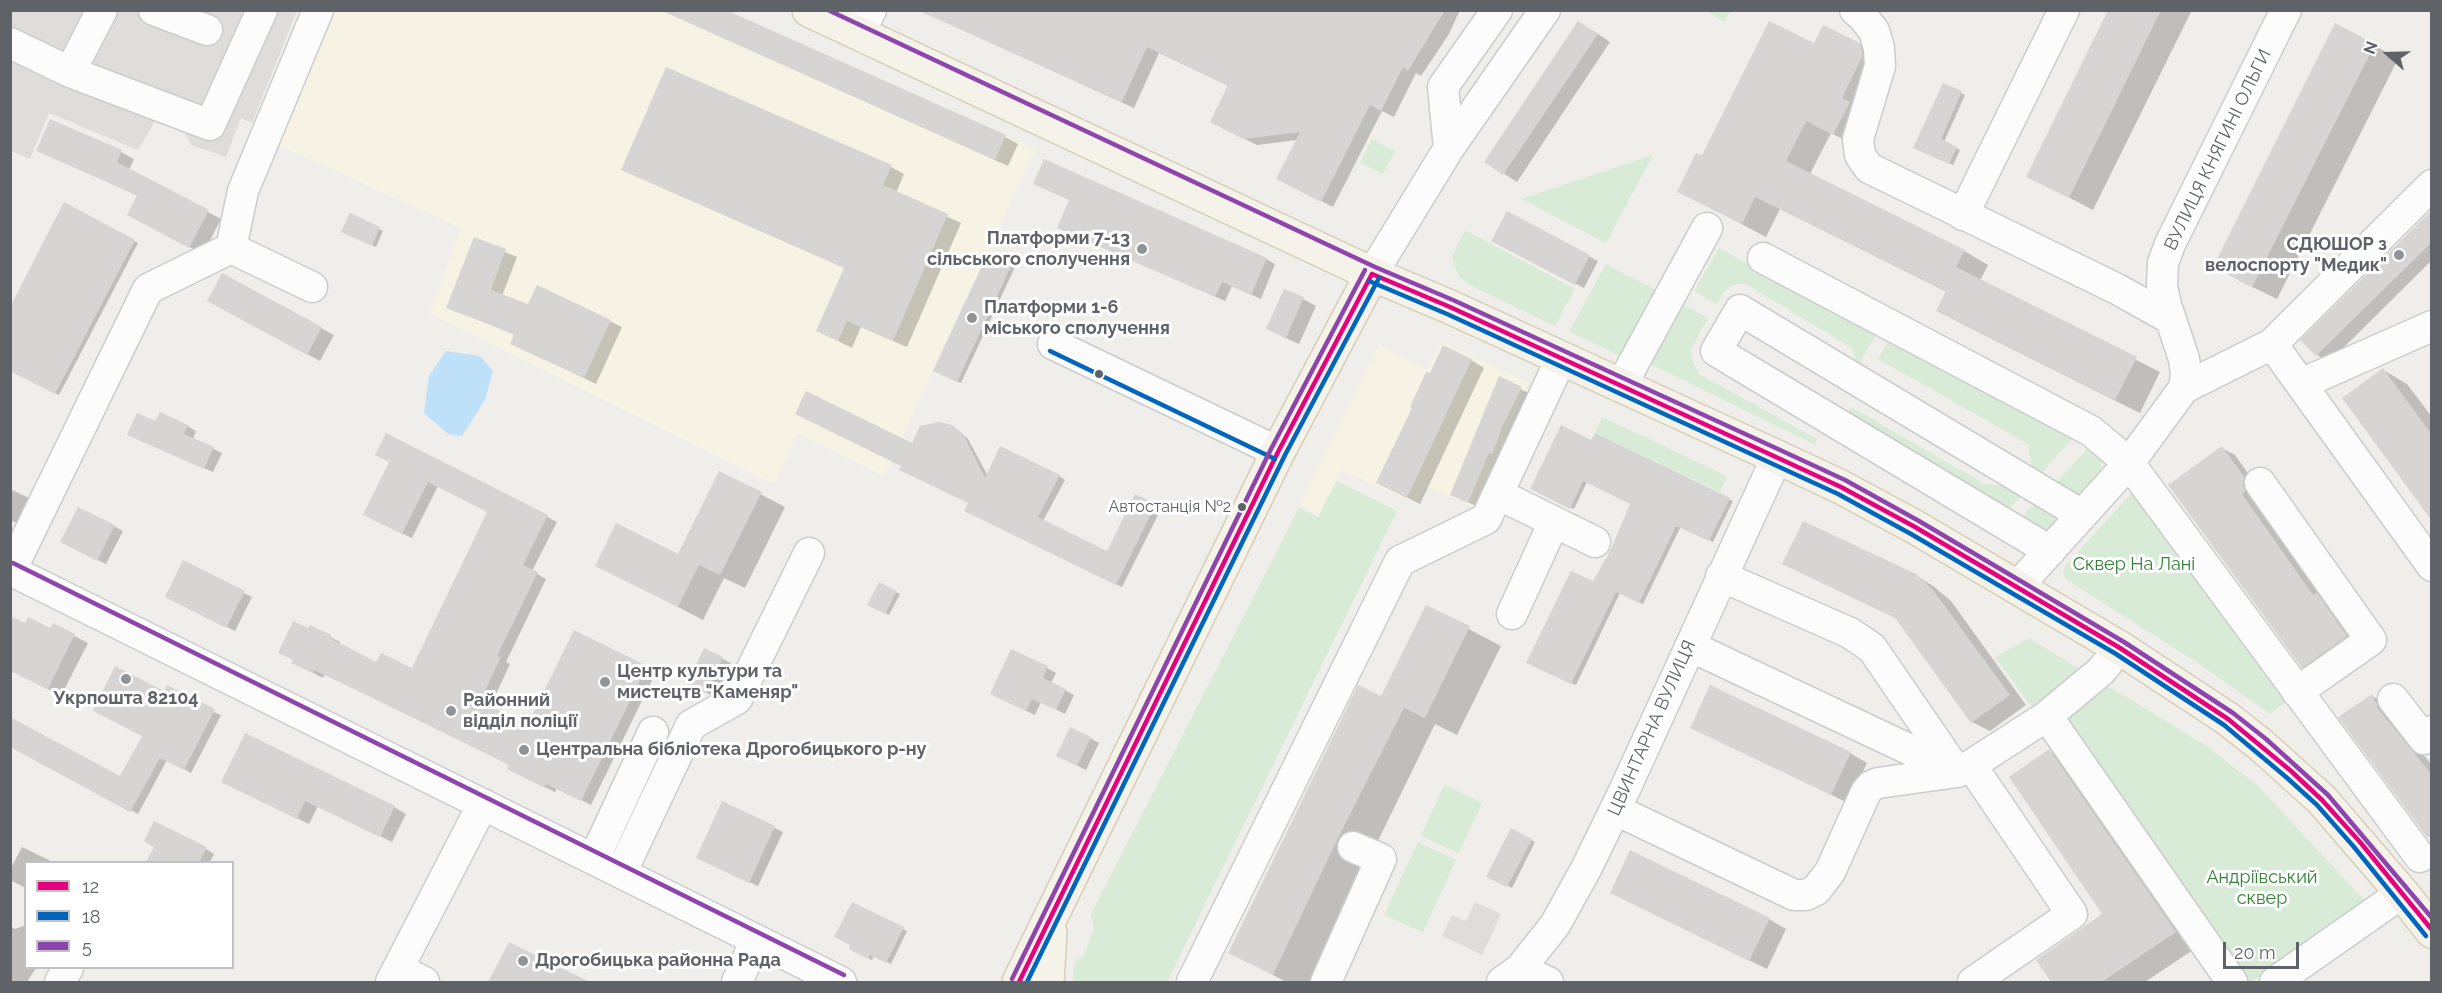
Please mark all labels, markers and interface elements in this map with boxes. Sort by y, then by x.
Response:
north arrow [2358,24,2418,84]
text: N [2360,39,2382,57]
street label: ВУЛИЦЯ КНЯГИНІ ОЛЬГИ [2160,46,2276,254]
place label: Платформи 7-13 сільського сполучення [927,228,1130,270]
place label: СДЮШОР з велоспорту "Медик" [2205,234,2387,276]
marker: Платформи 7-13 сільського сполучення [1135,242,1149,256]
marker: СДЮШОР з велоспорту "Медик" [2392,248,2406,262]
place label: Платформи 1-6 міського сполучення [984,297,1170,340]
marker: Платформи 1-6 міського сполучення [965,311,979,325]
unlabelled marker [1093,368,1105,380]
place label: Автостанція №2 [1108,497,1231,517]
marker: Автостанція №2 [1236,501,1248,513]
park label: Сквер На Лані [2073,554,2195,576]
street label: ЦВИНТАРНА ВУЛИЦЯ [1604,637,1700,819]
place label: Центр культури та мистецтв "Каменяр" [617,661,798,704]
marker: Укрпошта 82104 [119,672,133,686]
marker: Центр культури та мистецтв "Каменяр" [598,675,612,689]
place label: Укрпошта 82104 [54,688,198,710]
place label: Районний відділ поліції [463,690,577,732]
marker: Районний відділ поліції [444,704,458,718]
place label: Центральна бібліотека Дрогобицького р-ну [536,739,926,761]
marker: Центральна бібліотека Дрогобицького р-ну [517,743,531,757]
legend [24,861,234,969]
park label: Андріївський сквер [2206,867,2318,910]
text: 12 [82,876,99,897]
text: 18 [82,906,100,927]
scale bar [2226,930,2302,968]
text: 5 [82,936,92,957]
text: 20 m [2234,942,2276,963]
place label: Дрогобицька районна Рада [535,950,781,972]
marker: Дрогобицька районна Рада [516,954,530,968]

